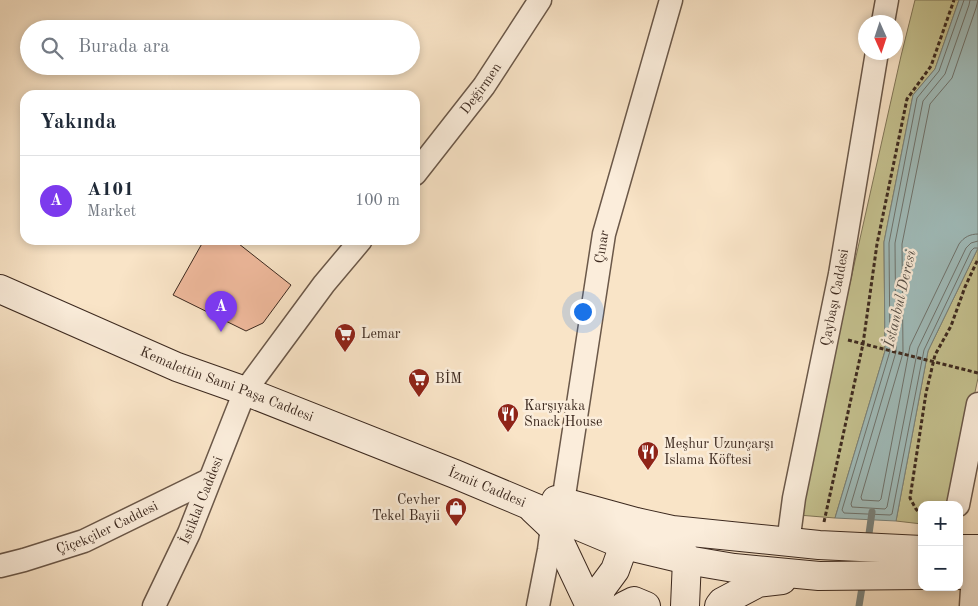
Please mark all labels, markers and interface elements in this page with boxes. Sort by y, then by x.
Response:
north arrow [858,15,903,60]
search box [20,20,420,75]
icon: search [38,34,66,62]
text: Burada ara [78,38,170,57]
street label: Değirmen [458,60,504,117]
text: Yakında [40,112,116,133]
text: A101 [87,181,134,200]
text: A [50,193,62,209]
text: 100 m [355,193,400,209]
text: Market [87,204,136,220]
street label: Çınar [593,228,612,265]
street label: Çaybaşı Caddesi [818,248,851,347]
water label: İstanbul Deresi [879,248,919,350]
pin: A [205,291,237,332]
your location [570,299,596,325]
supermarket icon: Lemar [333,322,357,353]
place label: Lemar [361,327,401,341]
street label: Kemalettin Sami Paşa Caddesi [138,345,316,424]
supermarket icon: BİM [407,367,431,398]
place label: BİM [435,369,462,386]
place label: Karşıyaka Snack House [524,399,602,429]
restaurant icon: Karşıyaka Snack House [496,402,520,433]
place label: Meşhur Uzunçarşı Islama Köftesi [664,437,774,467]
restaurant icon: Meşhur Uzunçarşı Islama Köftesi [636,440,660,471]
street label: İstiklal Caddesi [175,454,226,546]
street label: İzmit Caddesi [446,462,528,510]
place label: Cevher Tekel Bayii [372,493,440,523]
shop icon: Cevher Tekel Bayii [444,496,468,527]
street label: Çiçekçiler Caddesi [55,499,160,556]
map controls [918,501,963,591]
button: + [918,501,963,546]
button: − [918,546,963,591]

